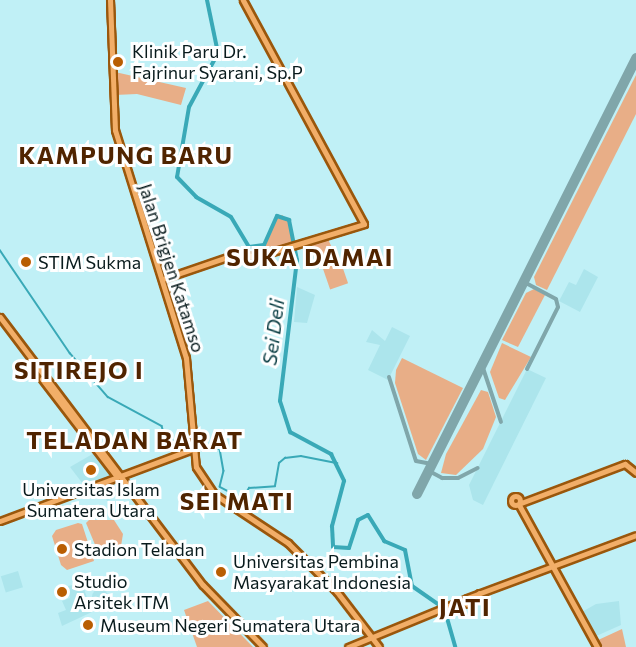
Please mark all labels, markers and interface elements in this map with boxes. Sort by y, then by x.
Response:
place label: Klinik Paru Dr. Fajrinur Syarani, Sp.P [132,41,303,84]
marker: Klinik Paru Dr. Fajrinur Syarani, Sp.P [109,53,127,71]
district label: KAMPUNG BARU [19,141,233,169]
street label: Jalan Brigjen Katamso [134,181,210,355]
district label: SUKA DAMAI [226,243,394,271]
place label: STIM Sukma [38,251,141,273]
marker: STIM Sukma [19,255,33,269]
water label: Sei Deli [257,297,289,367]
district label: SITIREJO I [14,356,144,384]
district label: TELADAN BARAT [26,426,244,454]
marker: Universitas Islam Sumatera Utara [84,463,98,477]
place label: Universitas Islam Sumatera Utara [22,479,160,522]
district label: SEI MATI [180,487,294,515]
place label: Stadion Teladan [74,538,204,560]
marker: Stadion Teladan [55,542,69,556]
place label: Universitas Pembina Masyarakat Indonesia [233,551,411,594]
marker: Universitas Pembina Masyarakat Indonesia [214,565,228,579]
place label: Studio Arsitek ITM [74,571,169,614]
marker: Studio Arsitek ITM [55,585,69,599]
district label: JATI [439,593,491,621]
place label: Museum Negeri Sumatera Utara [100,614,360,636]
marker: Museum Negeri Sumatera Utara [81,618,95,632]

